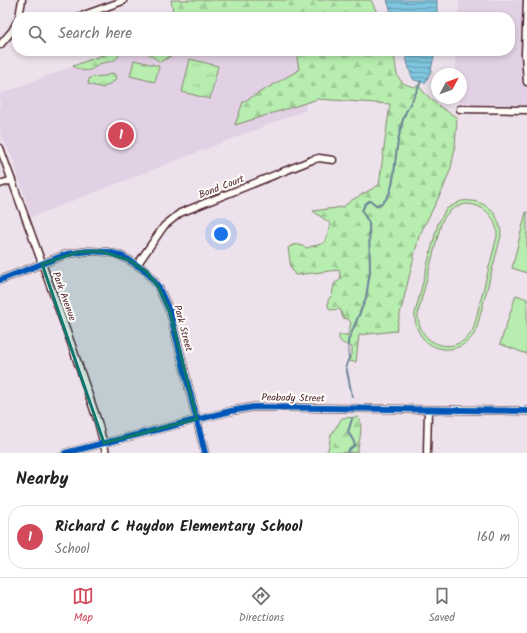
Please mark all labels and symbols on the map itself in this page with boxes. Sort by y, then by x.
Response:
north arrow [431,68,467,104]
pin: 1 [108,120,134,150]
street label: Bond Court [196,171,247,203]
your location [211,224,231,244]
street label: Park Avenue [48,269,81,324]
street label: Park Street [169,303,197,353]
street label: Peabody Street [261,389,325,407]

